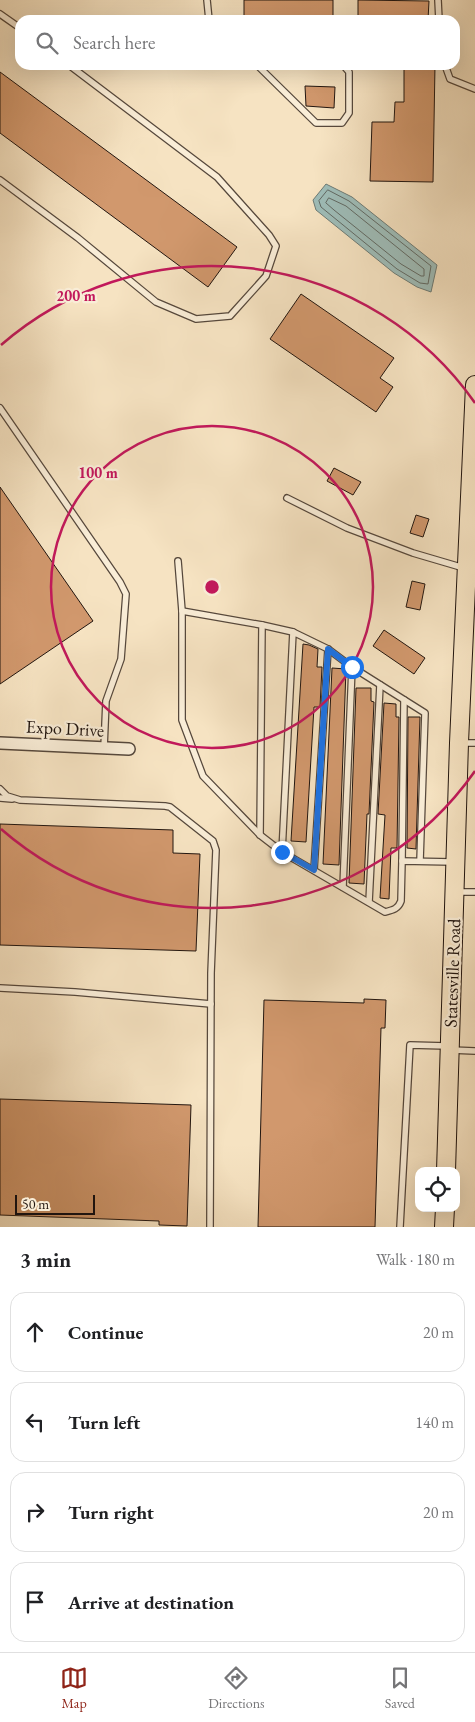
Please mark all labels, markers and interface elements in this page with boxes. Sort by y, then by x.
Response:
search box [15,15,460,70]
icon: search [33,29,61,57]
text: Search here [73,30,155,55]
text: 200 m [56,286,96,305]
text: 100 m [78,463,118,482]
centre of rings [203,578,221,596]
route start [341,656,364,679]
street label: Expo Drive [25,714,105,742]
route end [271,841,294,864]
street label: Statesville Road [439,917,465,1028]
map controls [415,1167,460,1212]
button: locate [415,1167,460,1212]
scale bar [15,1192,95,1215]
text: 50 m [22,1195,49,1213]
text: 3 min [20,1246,71,1273]
text: Walk · 180 m [376,1249,455,1270]
icon: ahead [21,1318,49,1346]
text: Continue [68,1320,143,1345]
text: 20 m [423,1322,454,1343]
icon: left [21,1408,49,1436]
text: Turn left [68,1410,140,1435]
text: 140 m [415,1412,454,1433]
icon: right [21,1498,49,1526]
text: Turn right [68,1500,154,1525]
text: 20 m [423,1502,454,1523]
icon: arrive [21,1588,49,1616]
text: Arrive at destination [68,1590,234,1615]
tab: Map [60,1664,88,1712]
tab: Directions [208,1664,265,1712]
tab: Saved [385,1664,415,1712]

